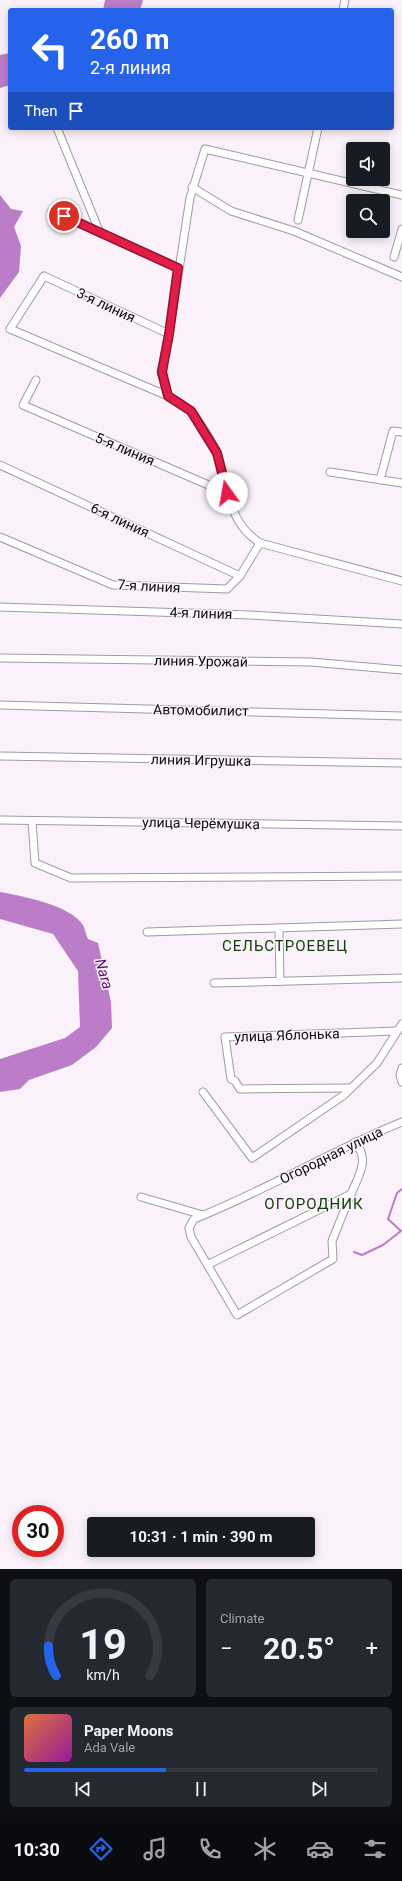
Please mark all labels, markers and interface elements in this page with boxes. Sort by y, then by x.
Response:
text: 260 m [90,23,169,56]
icon: left [24,24,76,76]
text: 2-я линия [90,57,171,78]
icon: arrive [65,100,87,122]
text: Then [24,102,57,120]
map controls [346,142,390,238]
button: sound [346,142,390,186]
button: search [346,194,390,238]
pin [47,199,81,233]
icon: arrive [53,205,75,227]
street label: 3-я линия [74,284,138,326]
street label: 5-я линия [93,429,157,469]
position arrow [206,472,248,514]
street label: 6-я линия [88,499,152,541]
street label: 7-я линия [117,576,181,596]
street label: 4-я линия [169,604,233,622]
street label: линия Урожай [154,652,248,670]
street label: Автомобилист [153,701,249,719]
street label: линия Игрушка [151,751,251,769]
street label: улица Черёмушка [142,814,260,832]
district label: СЕЛЬСТРОЕВЕЦ [222,937,348,955]
water label: Nara [91,957,117,991]
street label: улица Яблонька [234,1025,340,1045]
street label: Огородная улица [277,1123,385,1187]
district label: ОГОРОДНИК [264,1195,364,1213]
speed limit sign: 30 [12,1505,64,1557]
text: 10:31 · 1 min · 390 m [130,1528,272,1546]
text: Climate [220,1611,264,1626]
text: 19 [79,1620,127,1669]
text: 20.5° [263,1631,335,1666]
text: − [220,1636,233,1661]
text: + [366,1636,378,1661]
text: km/h [86,1667,120,1683]
text: Paper Moons [84,1722,174,1740]
text: Ada Vale [84,1740,135,1755]
icon: previous [72,1778,94,1800]
icon: pause [190,1778,212,1800]
icon: next [308,1778,330,1800]
icon: directions [87,1835,115,1863]
icon: music [141,1835,169,1863]
icon: phone [196,1835,224,1863]
icon: climate [251,1835,279,1863]
icon: car [306,1835,334,1863]
icon: filters [361,1835,389,1863]
text: 10:30 [13,1839,60,1860]

